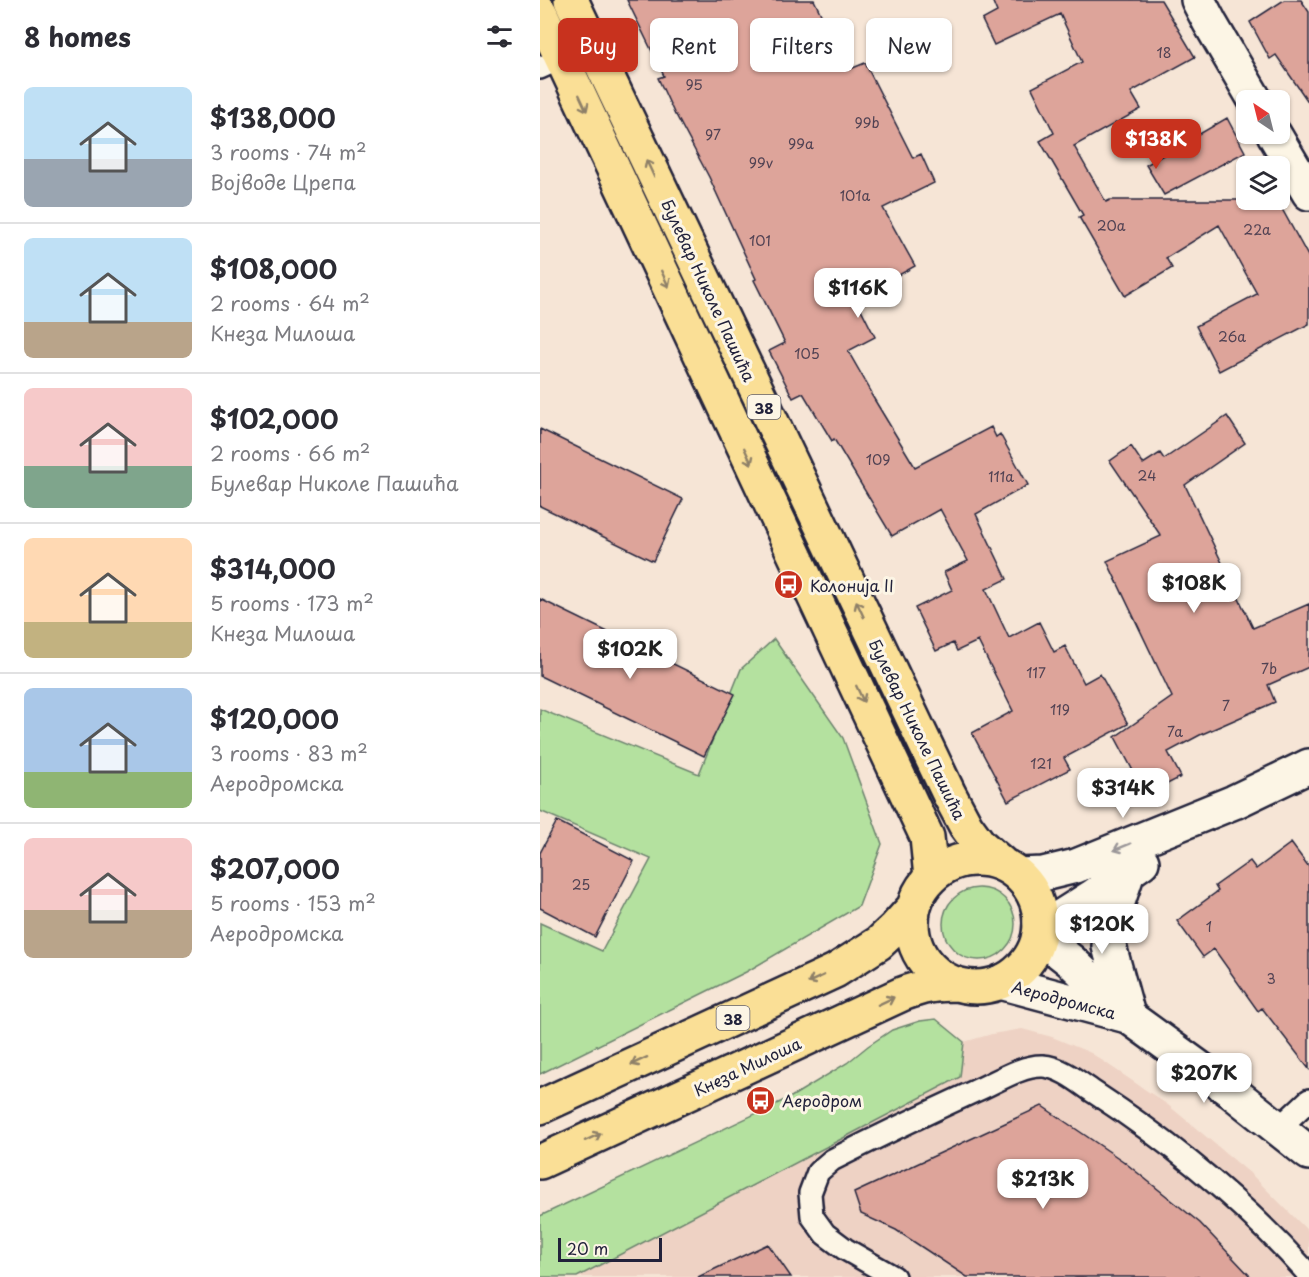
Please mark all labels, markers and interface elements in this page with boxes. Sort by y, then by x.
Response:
text: 8 homes [24,17,131,56]
chip: Buy [558,18,638,72]
chip: Rent [650,18,738,72]
chip: Filters [750,18,854,72]
chip: New [866,18,952,72]
icon: filters [483,20,516,53]
house number: 18 [1156,42,1172,63]
house number: 95 [685,74,703,95]
north arrow [1236,90,1290,144]
map controls [1236,90,1290,210]
one-way arrow [577,93,589,111]
text: $138,000 [210,98,336,137]
icon: home [72,111,144,183]
house number: 99b [854,112,880,133]
pin: $138K [1114,119,1198,170]
text: $138K [1125,123,1187,153]
house number: 97 [705,124,721,145]
house number: 99a [788,133,814,154]
text: 3 rooms · 74 m² [210,137,367,167]
house number: 99v [749,152,774,173]
button: layers [1236,156,1290,210]
one-way arrow [644,159,656,177]
text: Војводе Црепа [210,167,356,197]
house number: 101a [840,185,871,206]
street label: Булевар Николе Пашића [656,195,762,385]
house number: 20a [1097,215,1126,236]
house number: 22a [1243,219,1271,240]
house number: 101 [749,230,771,251]
text: $108,000 [210,249,337,288]
icon: home [72,262,144,334]
pin: $116K [816,268,900,319]
one-way arrow [660,270,672,288]
text: $116K [828,272,888,302]
text: 2 rooms · 64 m² [210,288,370,318]
text: Кнеза Милоша [210,318,355,348]
house number: 26a [1218,326,1246,347]
house number: 105 [794,343,820,364]
road number: 38 [748,395,780,419]
text: $102,000 [210,399,338,438]
icon: home [72,412,144,484]
text: 2 rooms · 66 m² [210,438,370,468]
one-way arrow [743,446,755,464]
house number: 109 [866,449,890,470]
house number: 24 [1138,465,1156,486]
house number: 111a [988,466,1014,487]
text: Булевар Николе Пашића [210,468,459,498]
text: $314,000 [210,549,336,588]
icon: home [72,562,144,634]
pin: $108K [1152,563,1236,614]
text: $108K [1162,567,1226,597]
bus stop icon: Колонија II [773,569,805,601]
place label: Колонија II [810,573,894,597]
text: 5 rooms · 173 m² [210,588,374,618]
one-way arrow [854,601,866,619]
text: Кнеза Милоша [210,618,355,648]
pin: $102K [588,629,672,680]
text: $102K [597,633,663,663]
street label: Булевар Николе Пашића [864,634,972,824]
house number: 7b [1261,658,1277,679]
house number: 117 [1026,662,1046,683]
one-way arrow [854,685,866,703]
house number: 7 [1222,695,1230,716]
text: $120,000 [210,699,339,738]
house number: 119 [1050,699,1070,720]
icon: home [72,712,144,784]
house number: 7a [1167,721,1183,742]
text: 3 rooms · 83 m² [210,738,368,768]
house number: 121 [1030,753,1052,774]
text: Аеродромска [210,768,343,798]
pin: $314K [1081,768,1165,819]
text: $314K [1091,772,1155,802]
one-way arrow [1113,842,1131,853]
text: $207,000 [210,849,340,888]
icon: home [72,862,144,934]
house number: 25 [572,874,590,895]
text: 5 rooms · 153 m² [210,888,376,918]
pin: $120K [1060,904,1144,955]
text: $120K [1069,908,1135,938]
house number: 1 [1206,916,1212,937]
text: Аеродромска [210,918,343,948]
house number: 3 [1266,968,1276,989]
one-way arrow [808,974,826,986]
street label: Аеродромска [1009,974,1119,1024]
one-way arrow [876,995,894,1007]
road number: 38 [716,1006,750,1030]
street label: Кнеза Милоша [689,1030,805,1101]
pin: $207K [1162,1053,1246,1104]
one-way arrow [630,1056,649,1067]
text: $207K [1171,1057,1237,1087]
bus stop icon: Аеродром [745,1084,777,1116]
place label: Аеродром [782,1088,862,1112]
one-way arrow [584,1131,602,1143]
pin: $213K [1001,1159,1085,1210]
text: $213K [1011,1163,1075,1193]
scale bar [558,1235,662,1262]
text: 20 m [567,1236,608,1260]

